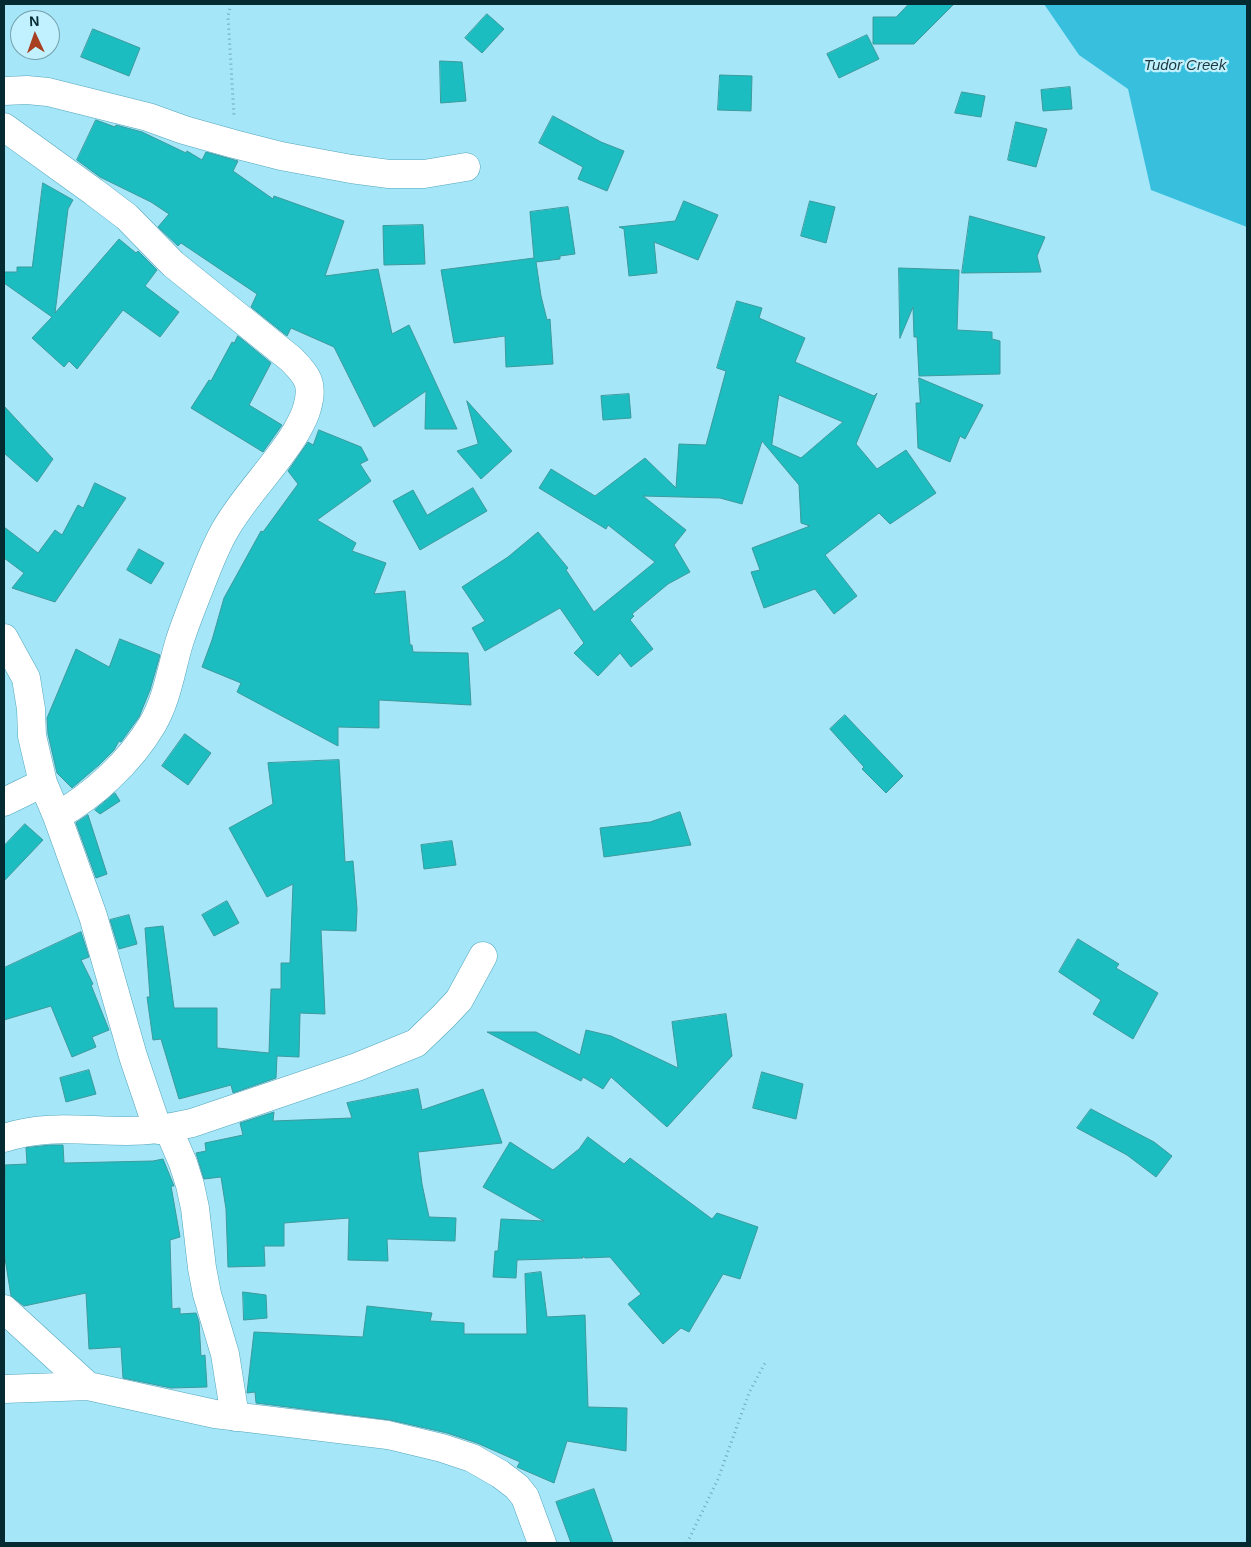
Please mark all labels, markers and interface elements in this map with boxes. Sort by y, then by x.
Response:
north arrow [10,10,60,60]
text: N [29,13,40,29]
water label: Tudor Creek [1144,57,1226,75]

